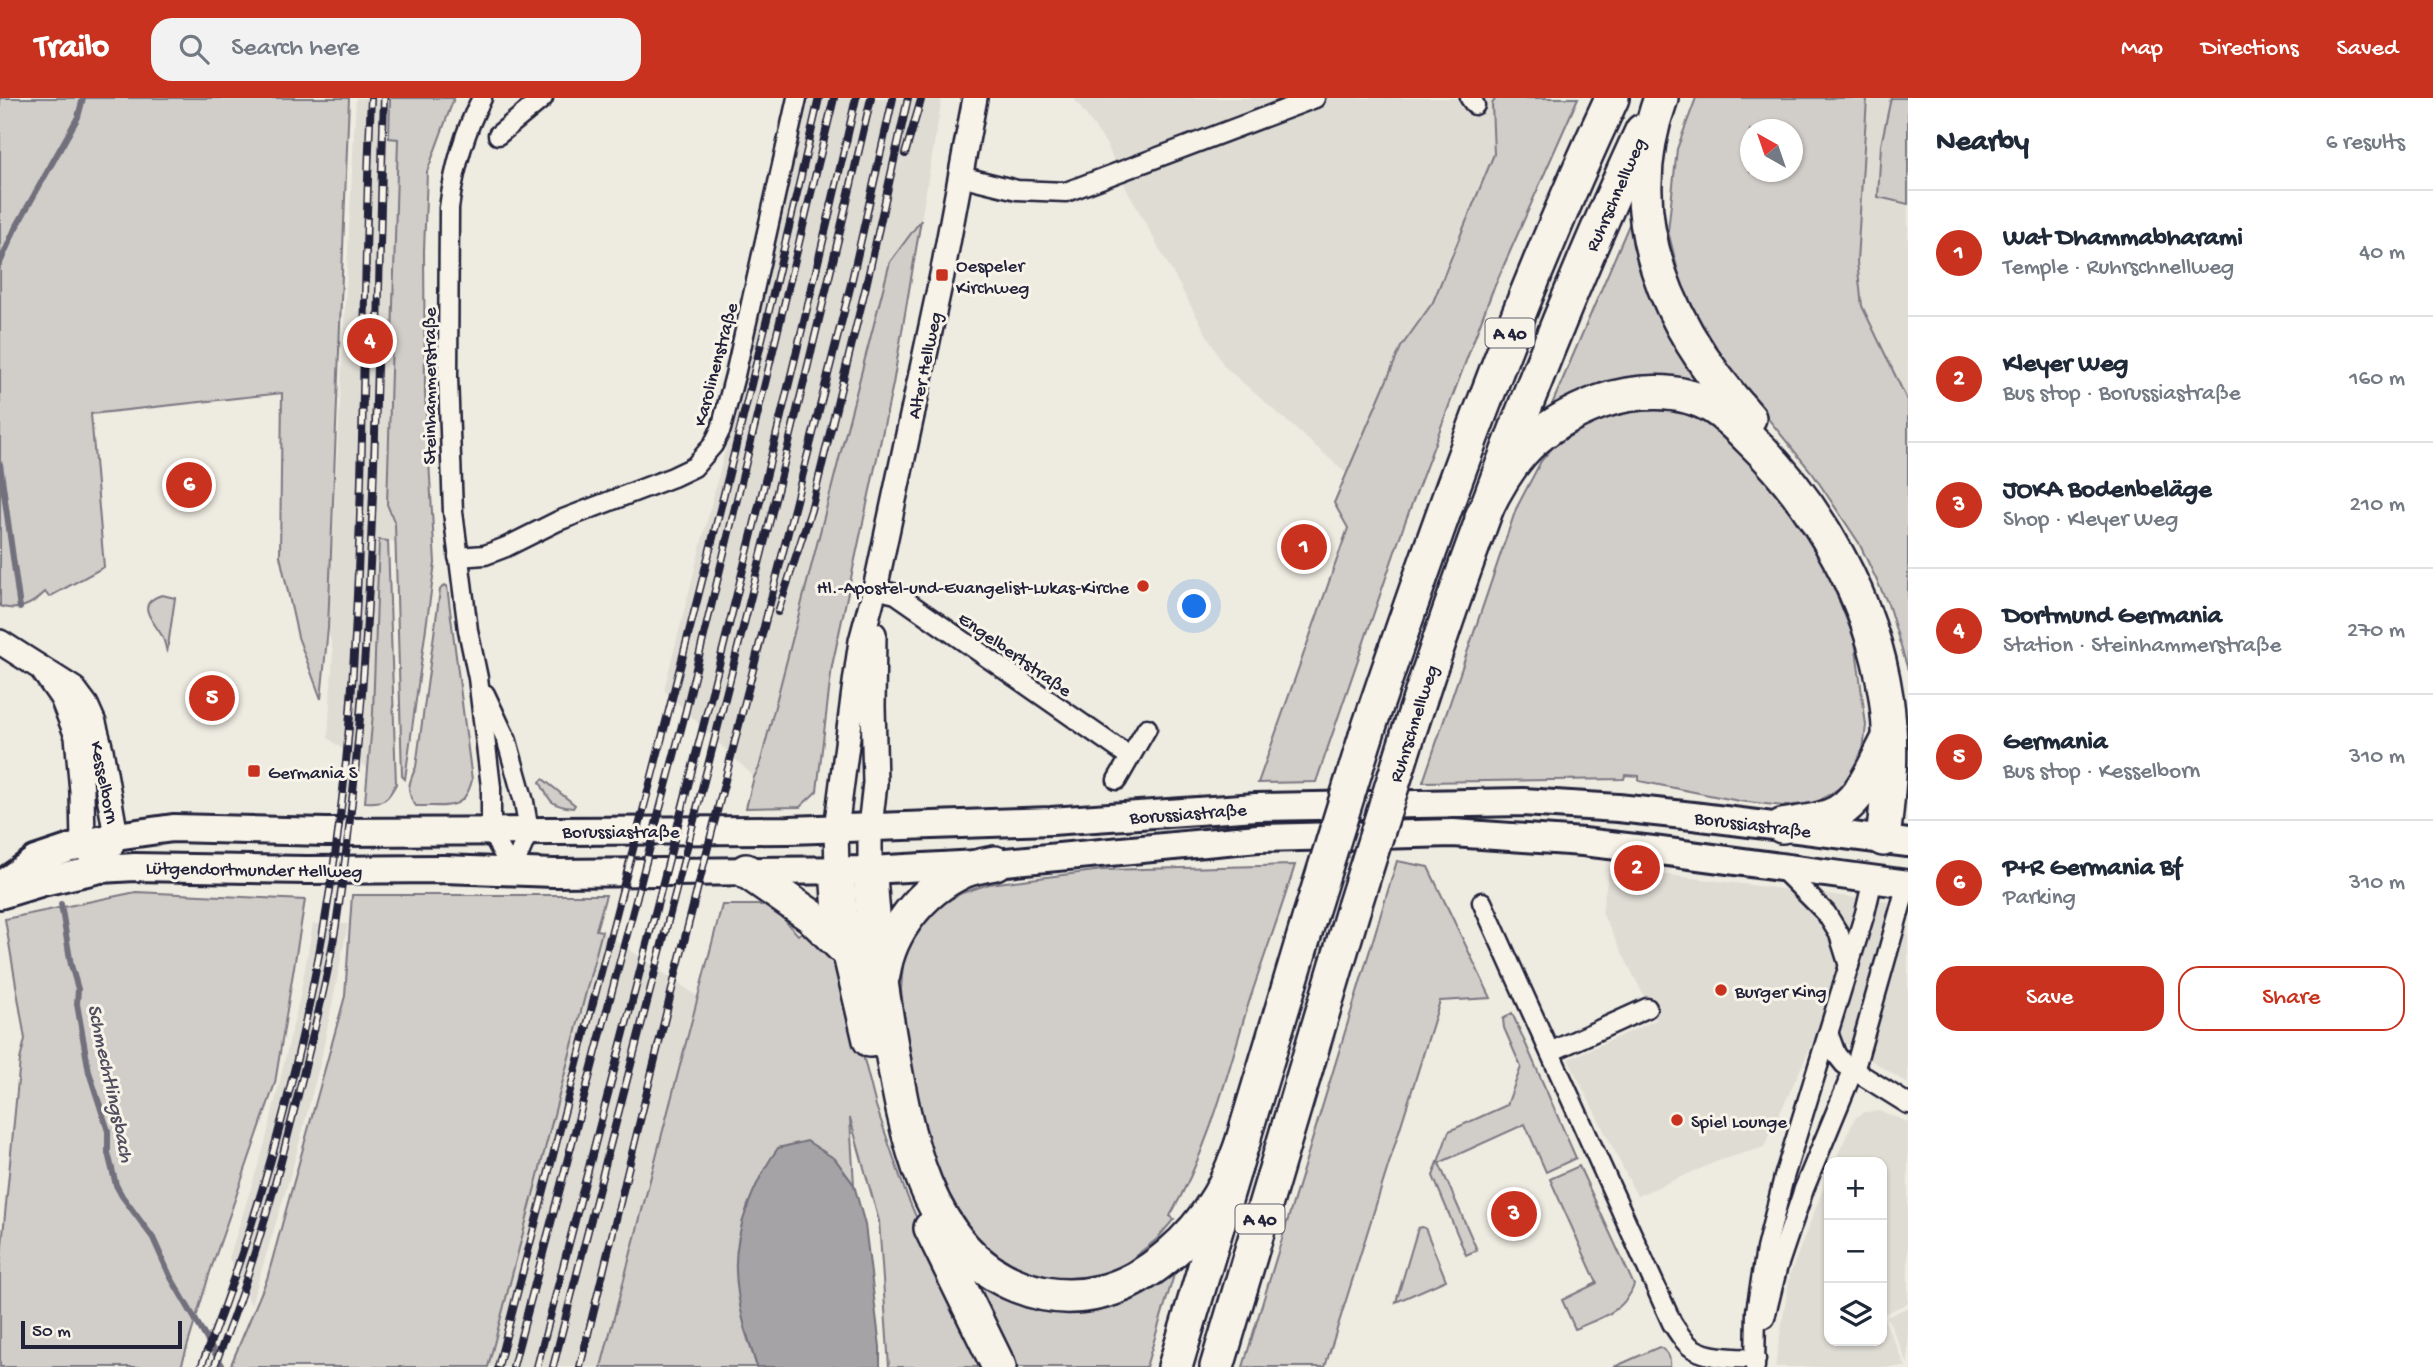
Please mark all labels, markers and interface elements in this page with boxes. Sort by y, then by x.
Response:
search box [151,18,641,81]
text: Trailo [35,30,109,68]
icon: search [175,30,213,68]
text: Search here [231,34,359,65]
text: Map [2121,35,2163,64]
text: Directions [2201,35,2299,64]
text: Saved [2337,35,2398,64]
north arrow [1740,119,1803,182]
text: Nearby [1936,126,2029,161]
text: 6 results [2326,130,2405,157]
street label: Ruhrschnellweg [1582,135,1653,256]
text: Wat Dhammabharami [2003,224,2243,255]
text: 1 [1954,240,1964,267]
text: 40 m [2359,240,2405,267]
text: Temple · Ruhrschnellweg [2003,255,2234,282]
place label: Oespeler Kirchweg [956,256,1030,301]
marker: Oespeler Kirchweg [934,267,950,283]
street label: Karolinenstraße [690,300,745,429]
street label: Steinhammerstraße [420,307,443,465]
street label: Alter Hellweg [904,310,949,421]
pin: 4 [347,315,393,367]
road number: A 40 [1486,318,1534,347]
text: Kleyer Weg [2003,350,2128,381]
text: 2 [1953,366,1965,393]
text: 160 m [2349,366,2405,393]
text: Bus stop · Borussiastraße [2003,381,2241,408]
pin: 6 [166,459,212,511]
text: JOKA Bodenbeläge [2003,476,2212,507]
text: 3 [1953,492,1965,519]
text: 210 m [2350,492,2405,519]
text: Shop · Kleyer Weg [2003,507,2178,534]
pin: 1 [1281,521,1327,573]
place label: Hl.-Apostel-und-Evangelist-Lukas-Kirche [817,578,1129,601]
marker: Hl.-Apostel-und-Evangelist-Lukas-Kirche [1135,578,1151,594]
your location [1177,589,1211,623]
text: Dortmund Germania [2003,602,2222,633]
street label: Engelbertstraße [953,608,1075,704]
text: 4 [1954,618,1964,645]
text: 270 m [2347,618,2405,645]
text: Station · Steinhammerstraße [2003,633,2281,660]
street label: Ruhrschnellweg [1386,662,1445,786]
pin: 5 [189,672,235,724]
text: Germania [2003,728,2107,759]
street label: Kesselborn [83,739,122,826]
text: 5 [1953,744,1965,771]
text: 310 m [2349,744,2405,771]
text: Bus stop · Kesselborn [2003,759,2200,786]
marker: Germania S [246,763,262,779]
place label: Germania S [268,763,358,786]
street label: Borussiastraße [1128,800,1248,831]
street label: Borussiastraße [1692,808,1812,845]
street label: Borussiastraße [561,822,680,845]
pin: 2 [1614,842,1660,894]
text: P+R Germania Bf [2003,854,2182,885]
street label: Lütgendortmunder Hellweg [145,858,363,885]
text: 6 [1953,870,1965,897]
text: 310 m [2349,870,2405,897]
text: Parking [2003,885,2076,912]
button: Save [1936,966,2164,1031]
button: Share [2178,966,2405,1031]
marker: Burger King [1713,982,1729,998]
place label: Burger King [1734,982,1827,1005]
water label: Schmechtlingsbach [80,1002,138,1166]
marker: Spiel Lounge [1669,1112,1685,1128]
place label: Spiel Lounge [1691,1112,1787,1135]
map controls [1824,1157,1887,1346]
button: + [1824,1157,1887,1220]
pin: 3 [1491,1188,1537,1240]
road number: A 40 [1236,1204,1284,1234]
button: − [1824,1220,1887,1283]
button: layers [1824,1283,1887,1346]
scale bar [21,1318,182,1350]
text: 50 m [32,1321,71,1344]

